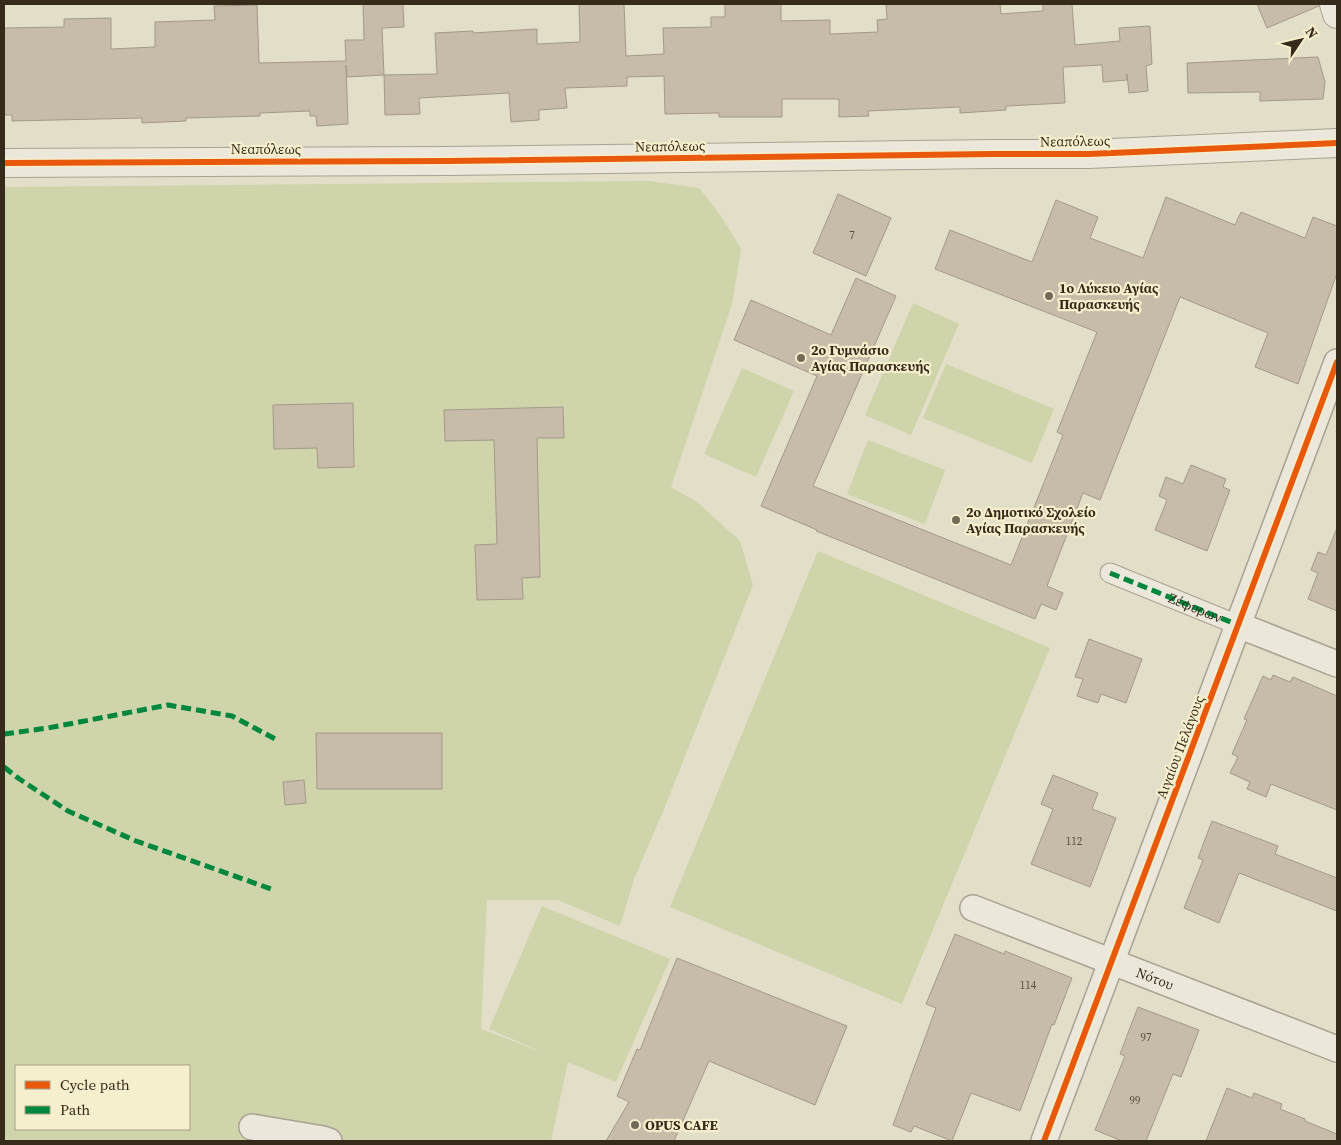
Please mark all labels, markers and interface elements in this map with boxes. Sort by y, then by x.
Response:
north arrow [1276,15,1326,65]
text: N [1301,23,1323,42]
street label: Νεαπόλεως [1040,130,1110,152]
street label: Νεαπόλεως [635,135,705,157]
street label: Νεαπόλεως [231,139,301,159]
house number: 7 [849,228,855,243]
place label: 1ο Λύκειο Αγίας Παρασκευής [1059,278,1159,314]
marker: 1ο Λύκειο Αγίας Παρασκευής [1043,290,1055,302]
place label: 2ο Γυμνάσιο Αγίας Παρασκευής [811,340,930,376]
marker: 2ο Γυμνάσιο Αγίας Παρασκευής [795,352,807,364]
place label: 2ο Δημοτικό Σχολείο Αγίας Παρασκευής [966,502,1096,538]
marker: 2ο Δημοτικό Σχολείο Αγίας Παρασκευής [950,514,962,526]
street label: Ζέφυρων [1165,588,1225,627]
street label: Αιγαίου Πελάγους [1151,692,1209,802]
house number: 112 [1066,834,1083,849]
street label: Νότου [1133,962,1176,995]
house number: 114 [1020,978,1037,993]
house number: 97 [1141,1030,1152,1045]
legend [15,1065,190,1130]
text: Cycle path [60,1074,130,1095]
house number: 99 [1130,1093,1141,1108]
text: Path [60,1099,90,1120]
place label: OPUS CAFE [645,1115,718,1135]
marker: OPUS CAFE [629,1119,641,1131]

